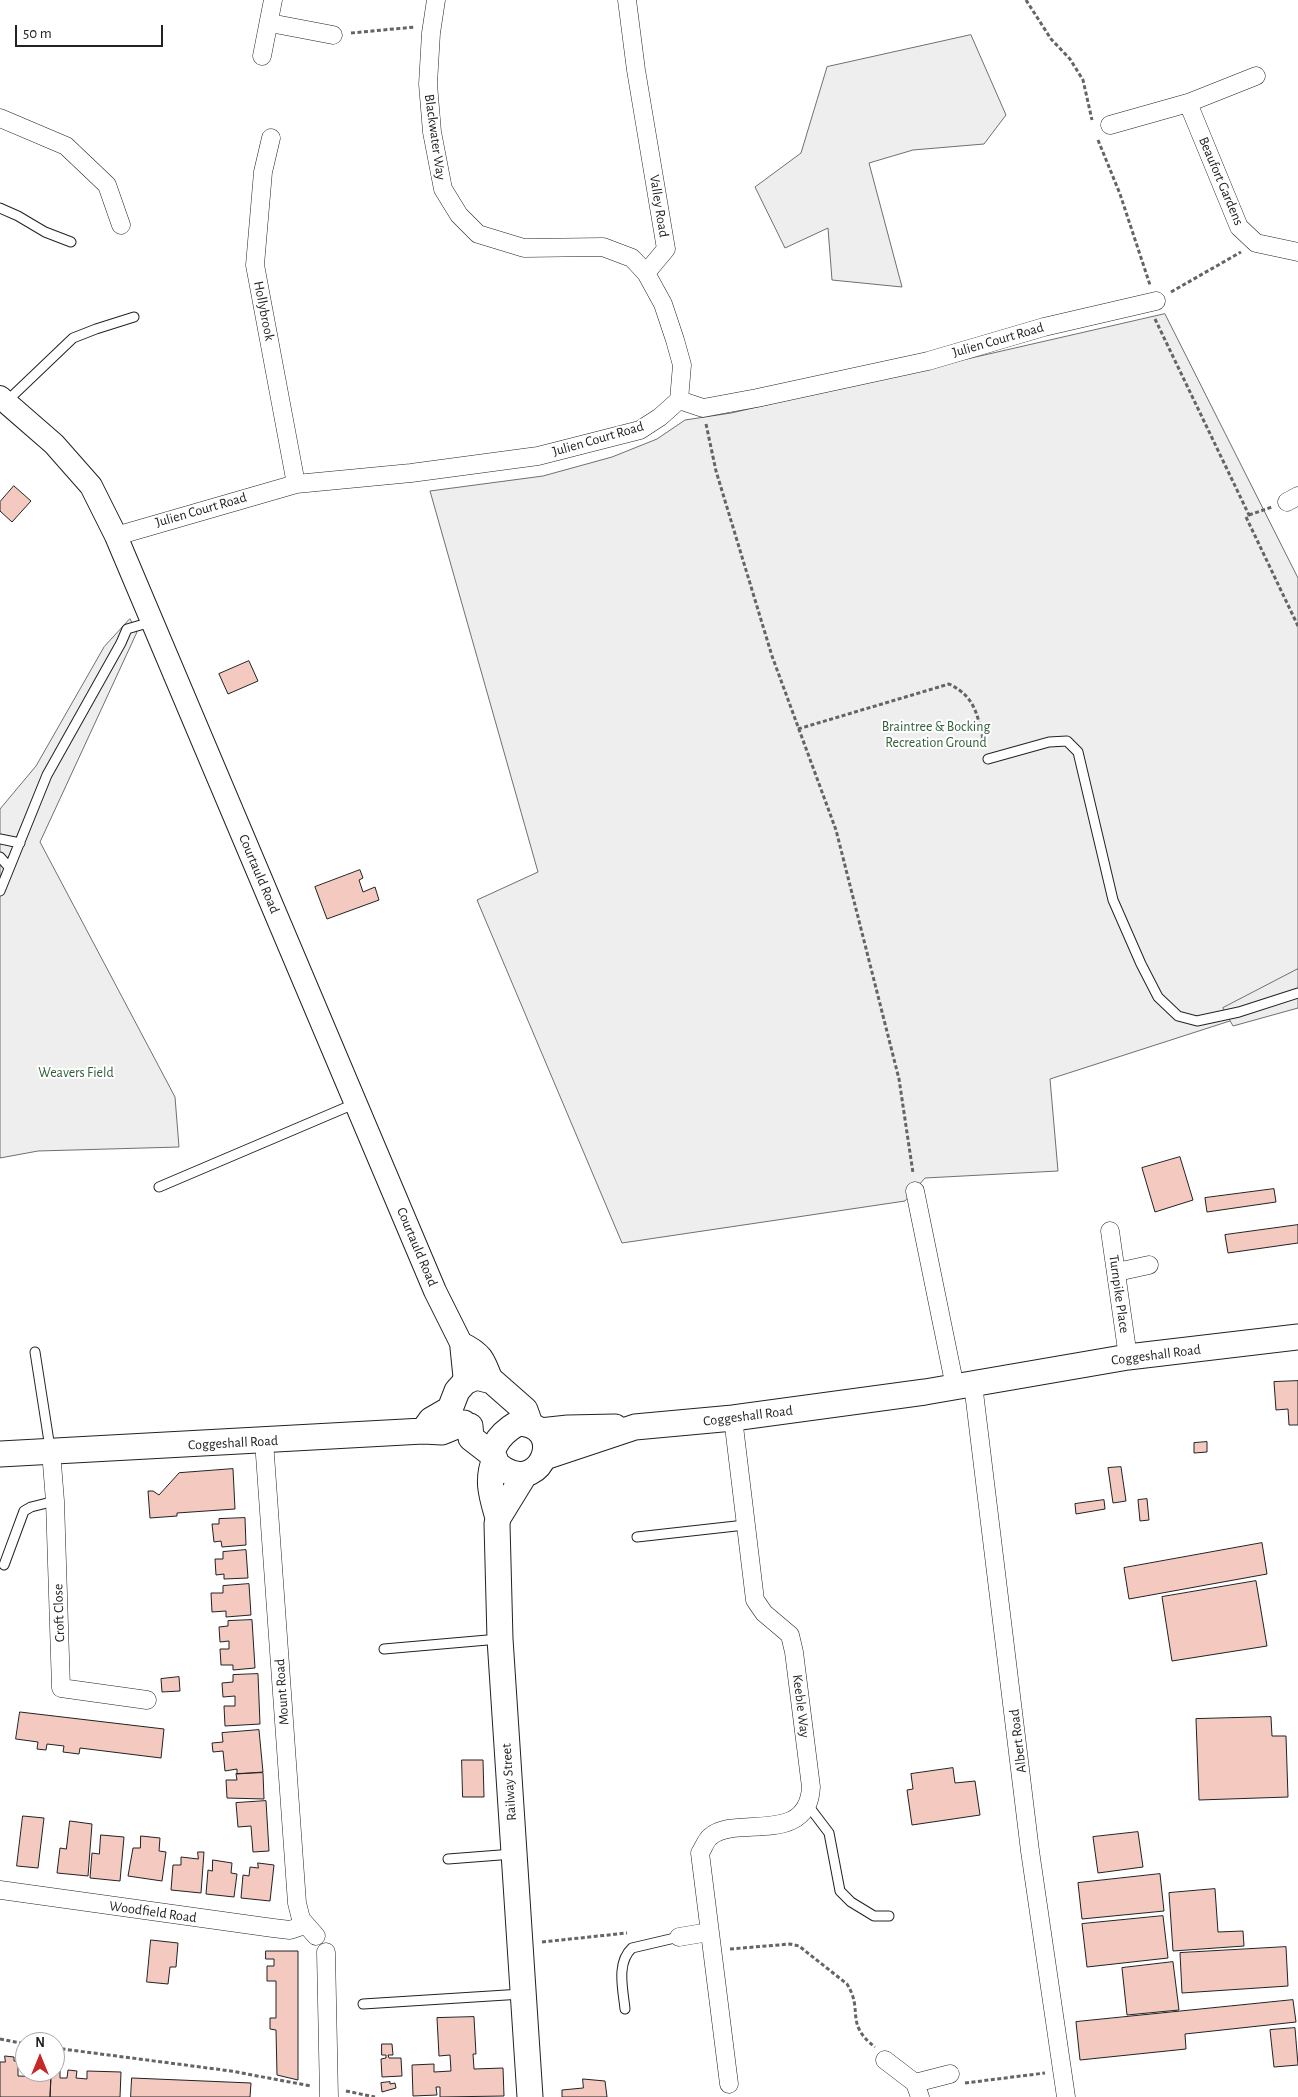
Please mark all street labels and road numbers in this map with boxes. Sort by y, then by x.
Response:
street label: Blackwater Way [421,93,449,181]
street label: Beaufort Gardens [1195,134,1247,228]
street label: Valley Road [646,174,672,238]
street label: Hollybrook [250,280,278,342]
street label: Julien Court Road [950,319,1046,361]
street label: Julien Court Road [550,418,646,460]
street label: Julien Court Road [153,489,249,531]
street label: Courtauld Road [235,832,283,916]
street label: Courtauld Road [393,1205,441,1289]
street label: Turnpike Place [1105,1254,1133,1334]
street label: Coggeshall Road [1110,1341,1202,1369]
street label: Coggeshall Road [702,1402,794,1430]
street label: Coggeshall Road [188,1432,278,1454]
street label: Croft Close [50,1583,68,1643]
street label: Mount Road [271,1658,293,1726]
street label: Keeble Way [789,1673,813,1739]
street label: Albert Road [1006,1708,1030,1774]
street label: Railway Street [498,1743,520,1821]
street label: Woodfield Road [108,1898,198,1926]

